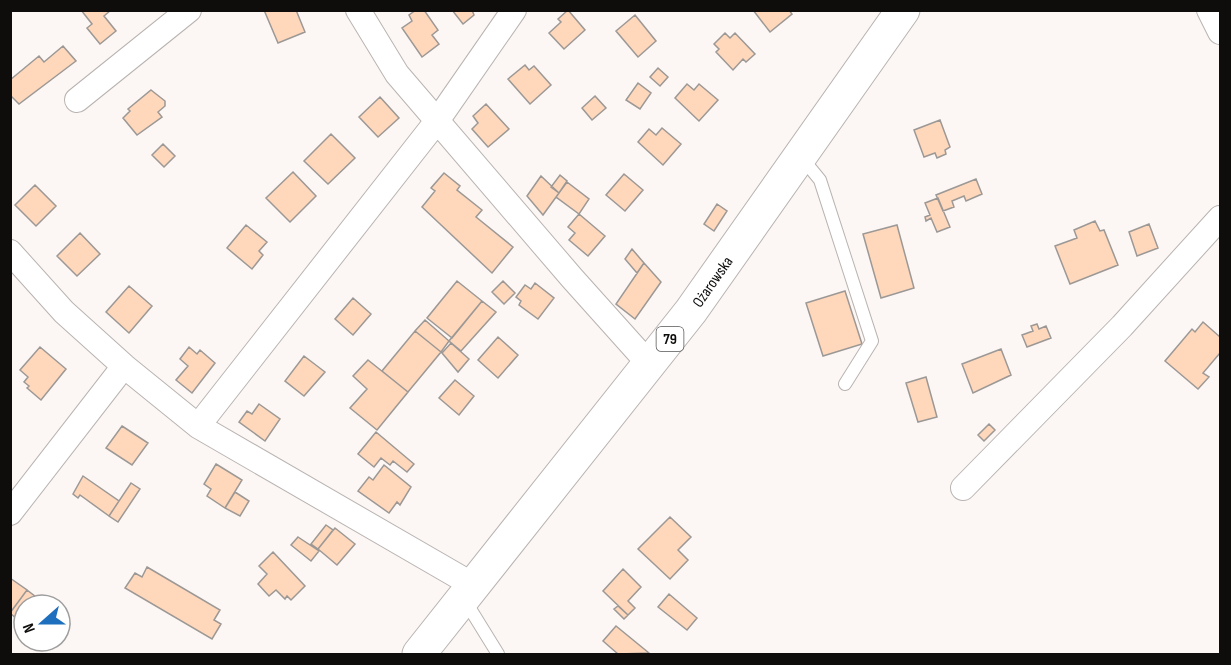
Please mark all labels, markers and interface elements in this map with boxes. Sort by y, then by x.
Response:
street label: Ożarowska [689,253,737,311]
road number: 79 [656,327,684,351]
north arrow [12,593,72,653]
text: N [19,620,40,635]

